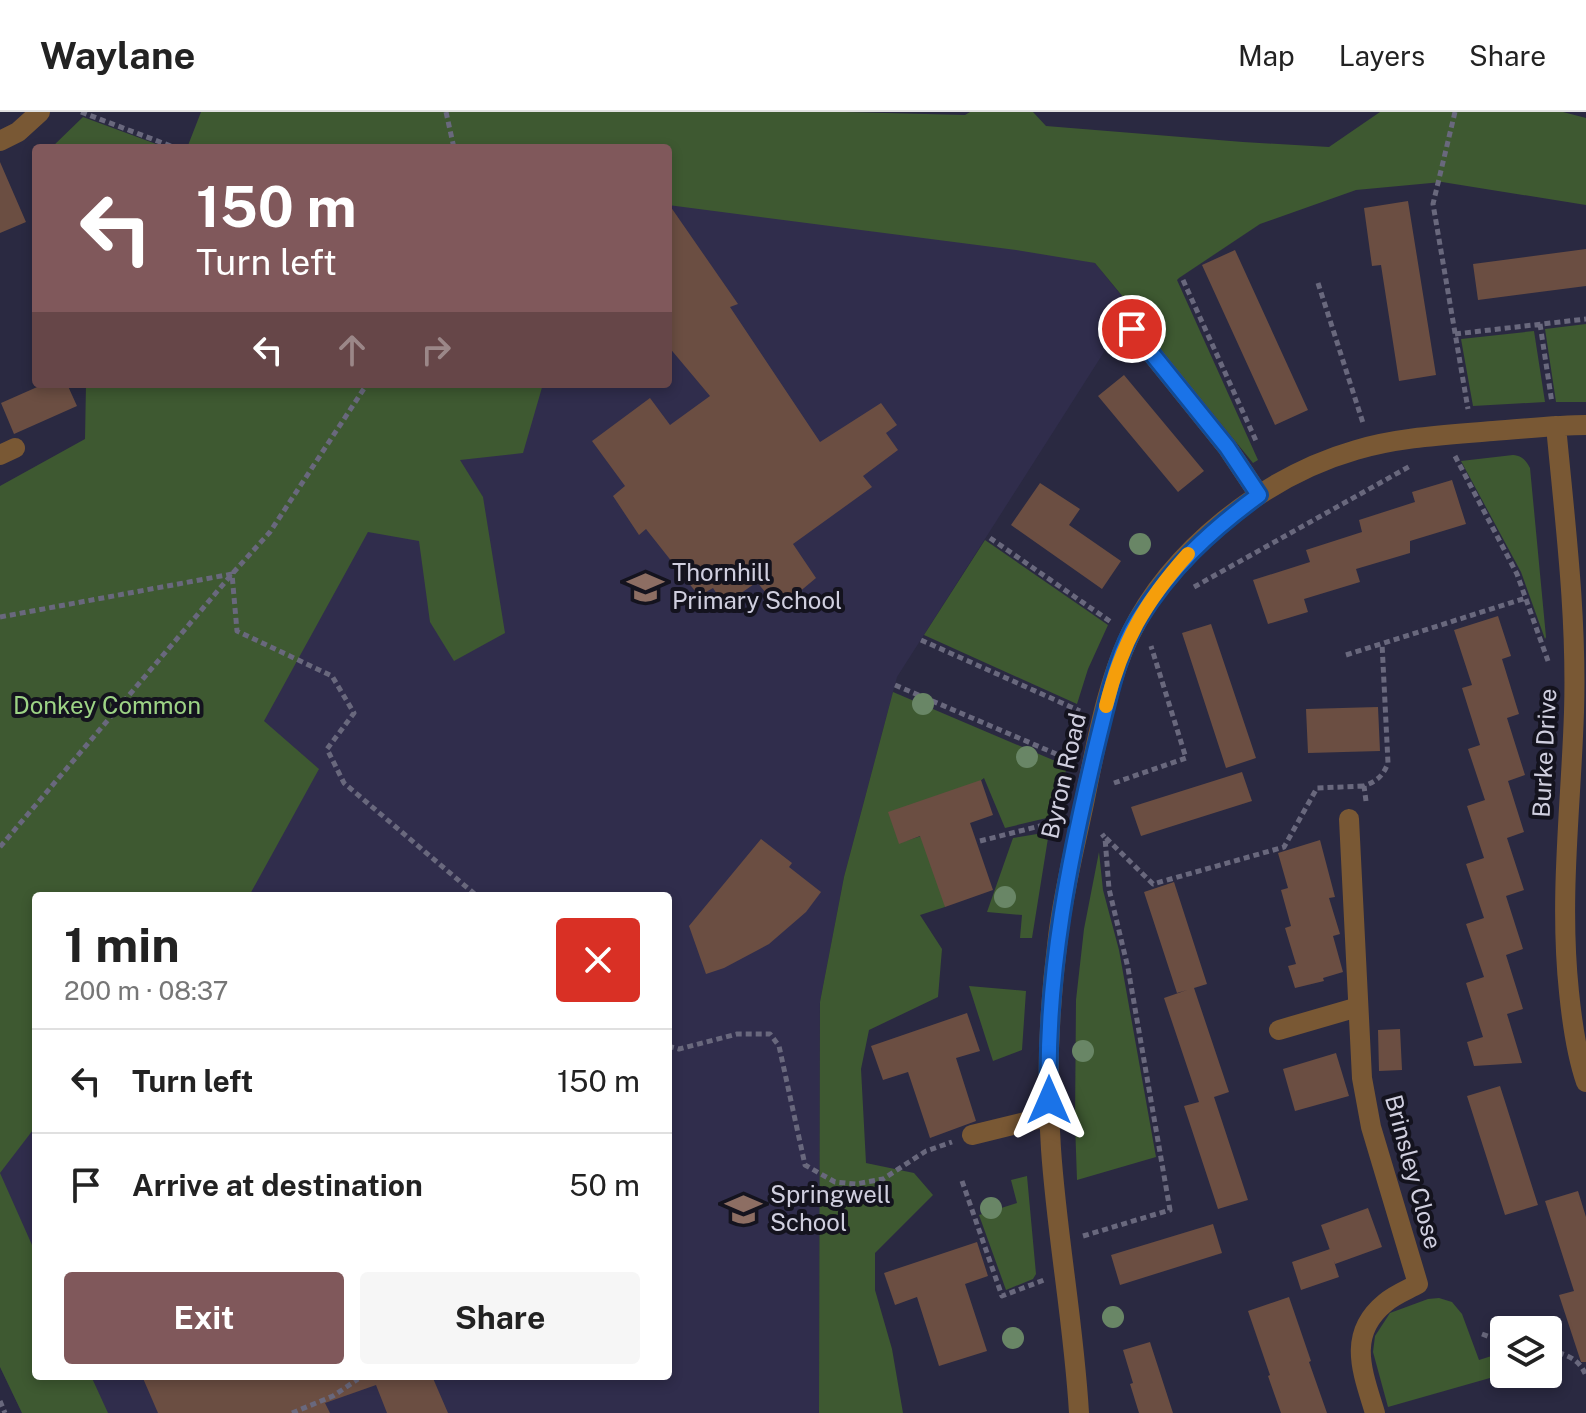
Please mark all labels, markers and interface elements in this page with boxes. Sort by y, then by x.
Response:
text: Waylane [40,33,195,78]
text: Map [1238,39,1295,72]
text: Layers [1339,39,1425,72]
text: Share [1469,39,1546,72]
text: 150 m [196,174,357,240]
icon: left [64,176,168,280]
text: Turn left [196,241,337,283]
pin [1098,295,1166,363]
icon: arrive [1110,307,1154,351]
icon: left [246,328,290,372]
icon: ahead [330,328,374,372]
icon: right [414,328,458,372]
place label: Thornhill Primary School [672,558,842,614]
school or university icon: Thornhill Primary School [627,568,665,606]
street label: Burke Drive [1527,688,1561,818]
park label: Donkey Common [13,691,201,719]
street label: Byron Road [1035,710,1091,841]
text: 1 min [64,916,180,973]
button: close [556,918,640,1002]
text: 200 m · 08:37 [64,975,228,1006]
position arrow [1007,1058,1091,1142]
icon: left [64,1059,108,1103]
text: Turn left [132,1063,253,1099]
text: 150 m [557,1063,640,1099]
street label: Brinsley Close [1380,1092,1448,1252]
icon: arrive [64,1163,108,1207]
text: Arrive at destination [132,1167,423,1203]
text: 50 m [569,1167,640,1203]
place label: Springwell School [770,1180,891,1236]
school or university icon: Springwell School [725,1190,763,1228]
button: Exit [64,1272,344,1364]
button: Share [360,1272,640,1364]
map controls [1490,1316,1562,1388]
button: layers [1490,1316,1562,1388]

